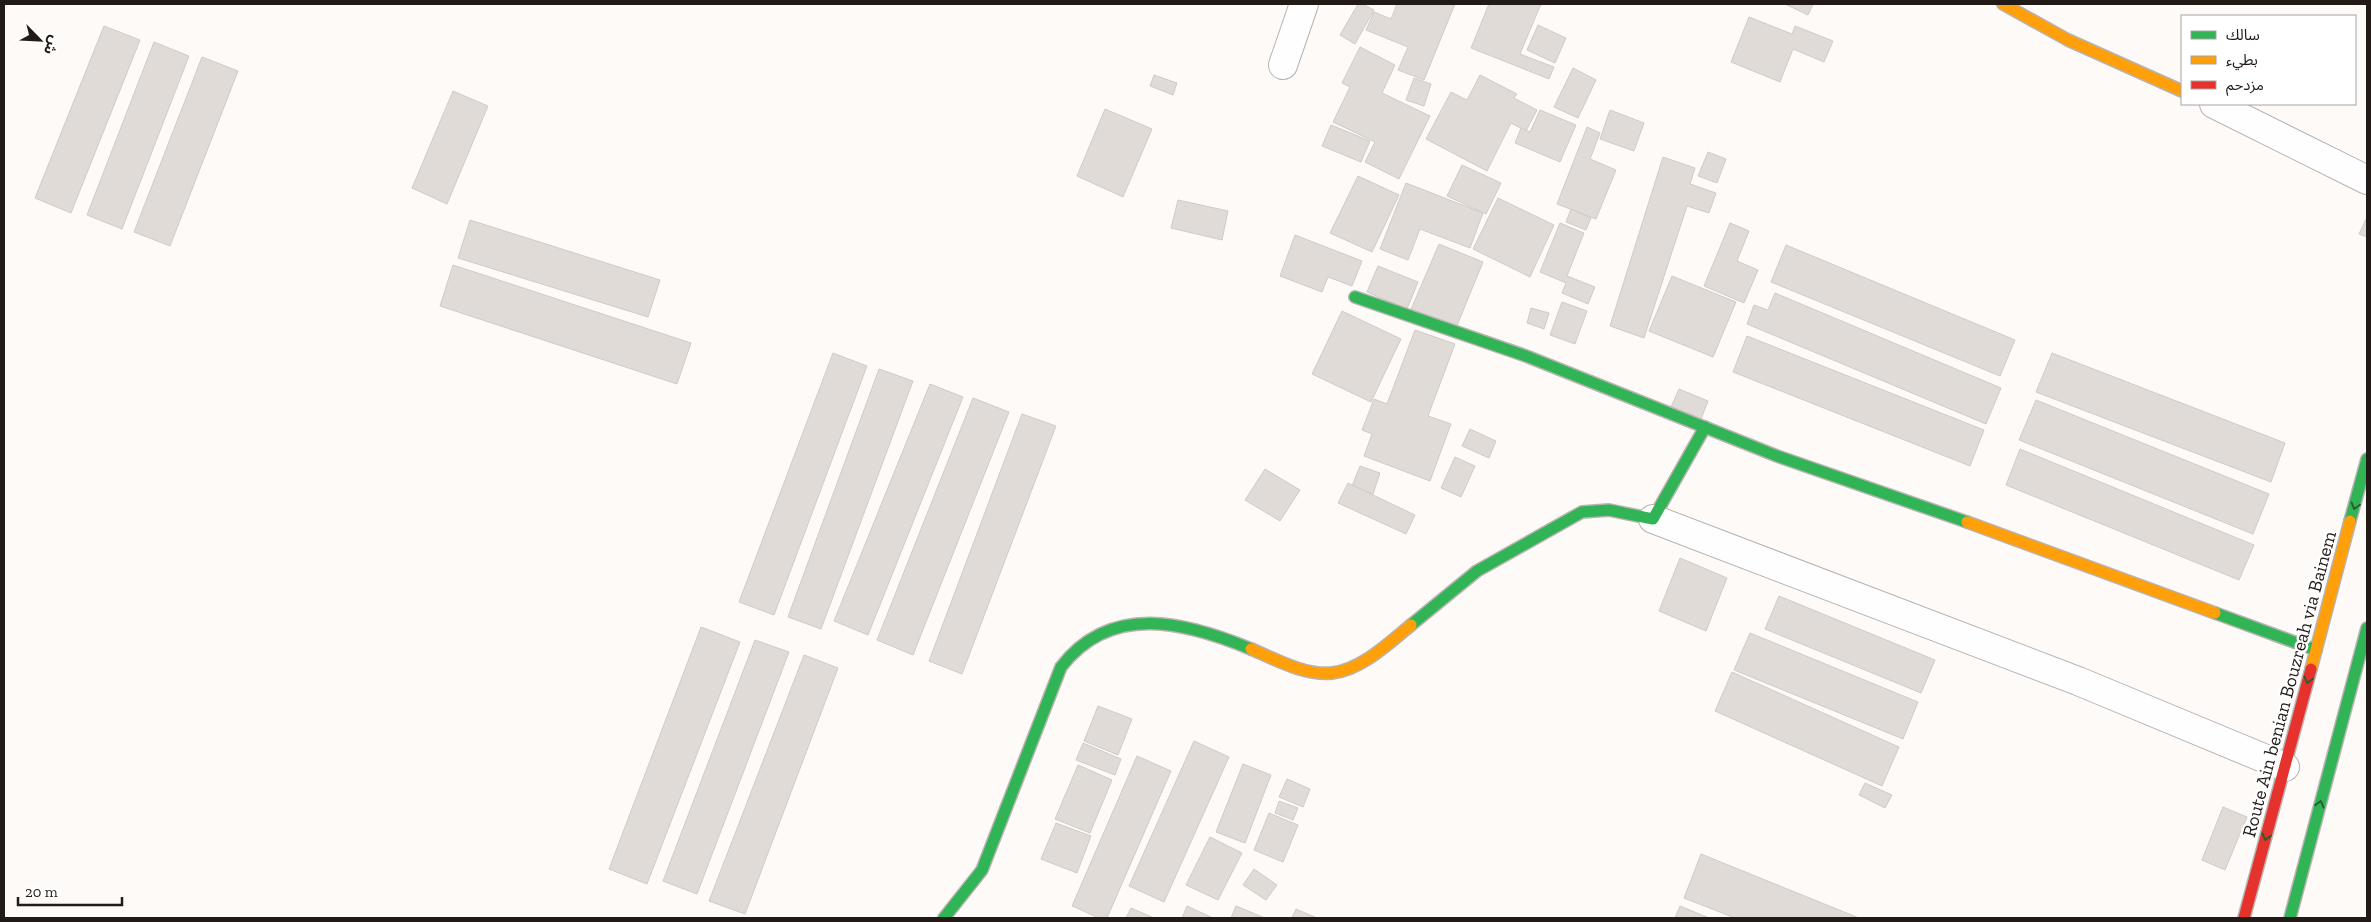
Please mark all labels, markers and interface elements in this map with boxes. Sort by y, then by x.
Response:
north arrow [15,15,65,65]
legend [2181,15,2356,105]
text: سالك [2226,26,2260,44]
text: ش [40,33,63,57]
text: بطيء [2226,51,2258,71]
text: مزدحم [2226,76,2264,96]
one-way arrow [2350,501,2360,509]
street label: Route Ain benian Bouzreah via Bainem [2237,528,2341,840]
one-way arrow [2303,675,2314,684]
one-way arrow [2315,800,2325,808]
one-way arrow [2261,832,2272,841]
scale bar [18,874,121,906]
text: 20 m [25,883,58,901]

